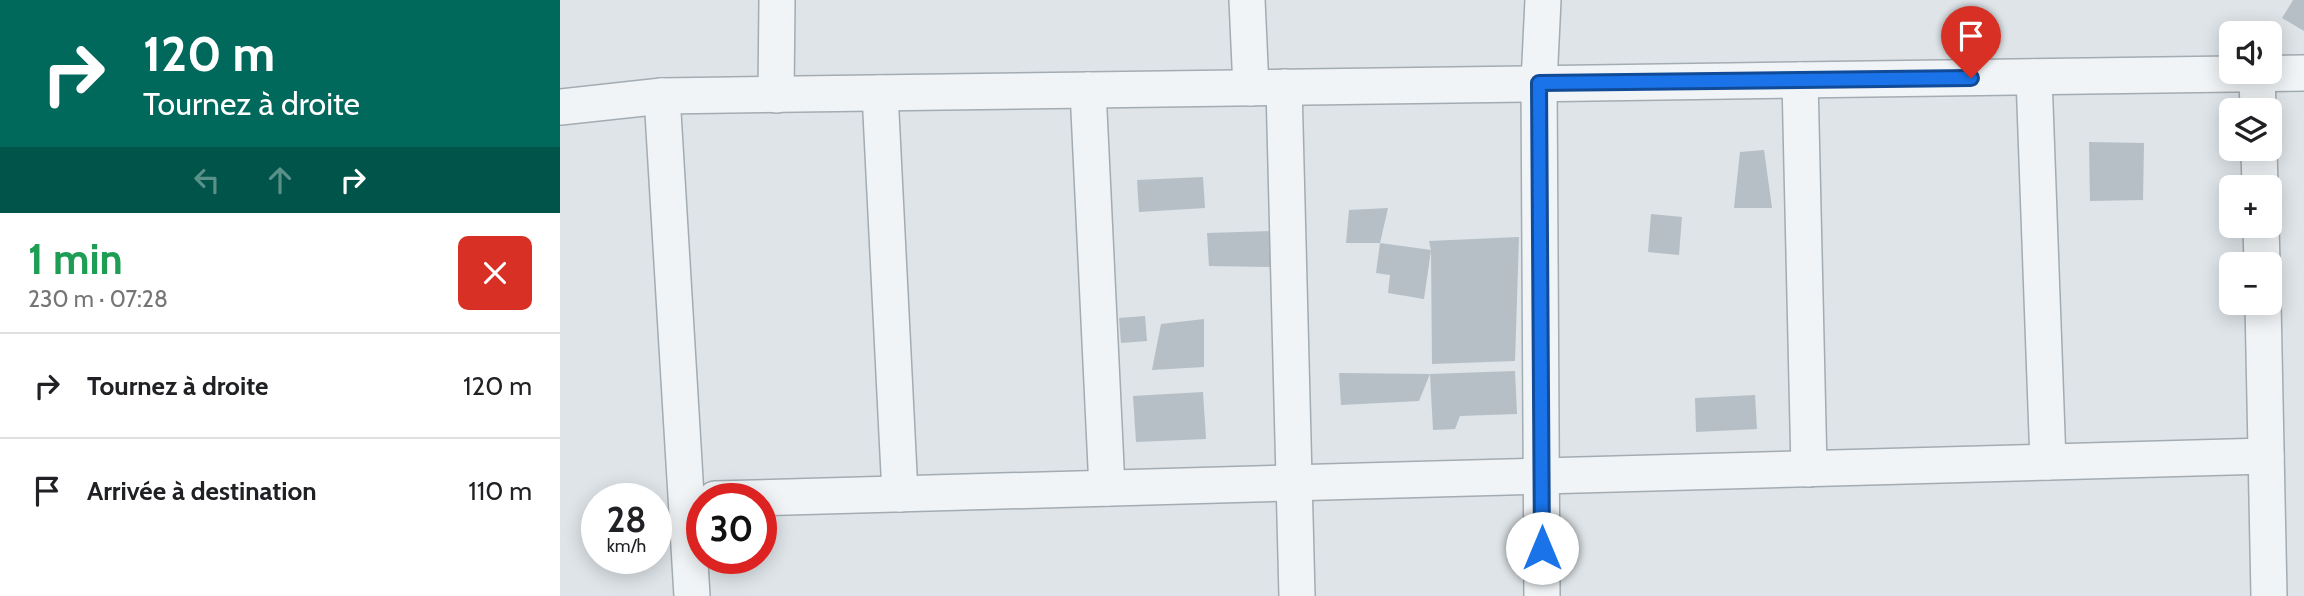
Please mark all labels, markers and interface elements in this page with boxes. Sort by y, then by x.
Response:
pin [1941,6,2001,78]
icon: arrive [1952,17,1990,55]
map controls [2219,21,2282,315]
button: sound [2219,21,2282,84]
text: 120 m [143,24,275,83]
icon: right [28,28,119,119]
text: Tournez à droite [143,84,360,123]
button: layers [2219,98,2282,161]
icon: left [188,161,226,199]
icon: ahead [261,161,299,199]
icon: right [334,161,372,199]
button: + [2219,175,2282,238]
text: 1 min [28,233,123,285]
button: close [458,236,532,310]
button: − [2219,252,2282,315]
text: 230 m · 07:28 [28,285,168,313]
icon: right [28,367,66,405]
text: Tournez à droite [87,370,269,402]
text: 120 m [463,370,532,402]
icon: arrive [28,472,66,510]
text: Arrivée à destination [87,475,317,507]
text: 110 m [468,475,532,507]
speed limit sign: 30 [686,483,777,574]
text: 28 [607,498,646,541]
position arrow [1505,511,1579,585]
text: km/h [607,535,646,557]

